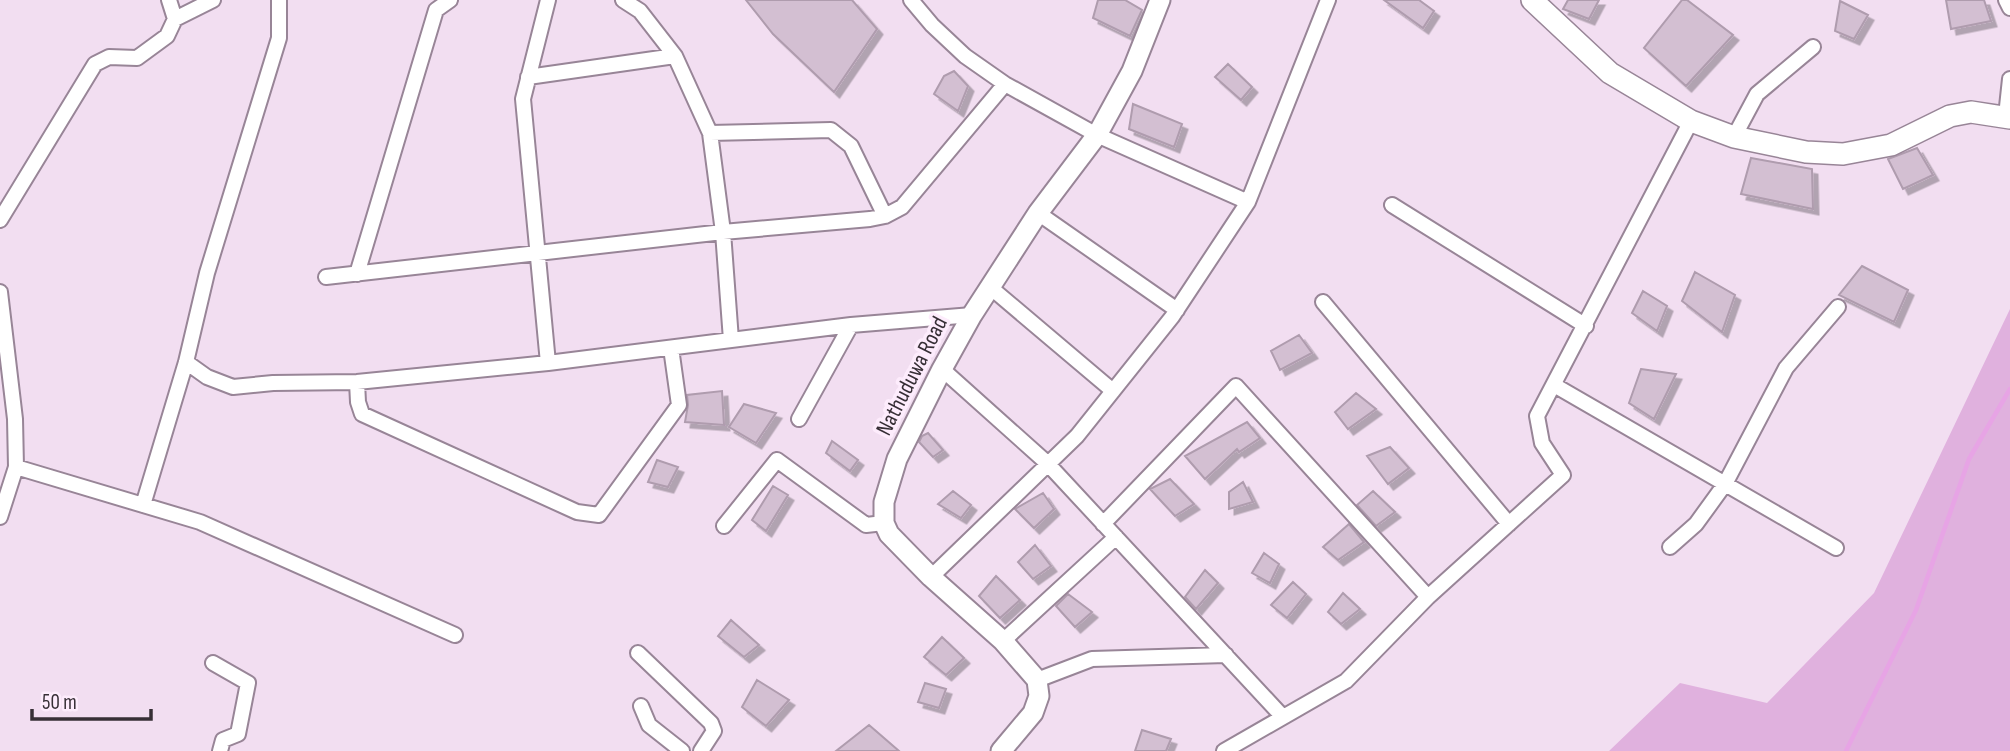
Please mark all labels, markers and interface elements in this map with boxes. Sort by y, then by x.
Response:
street label: Nathuduwa Road [870,312,954,440]
scale bar [32,678,150,722]
text: 50 m [42,690,77,715]

